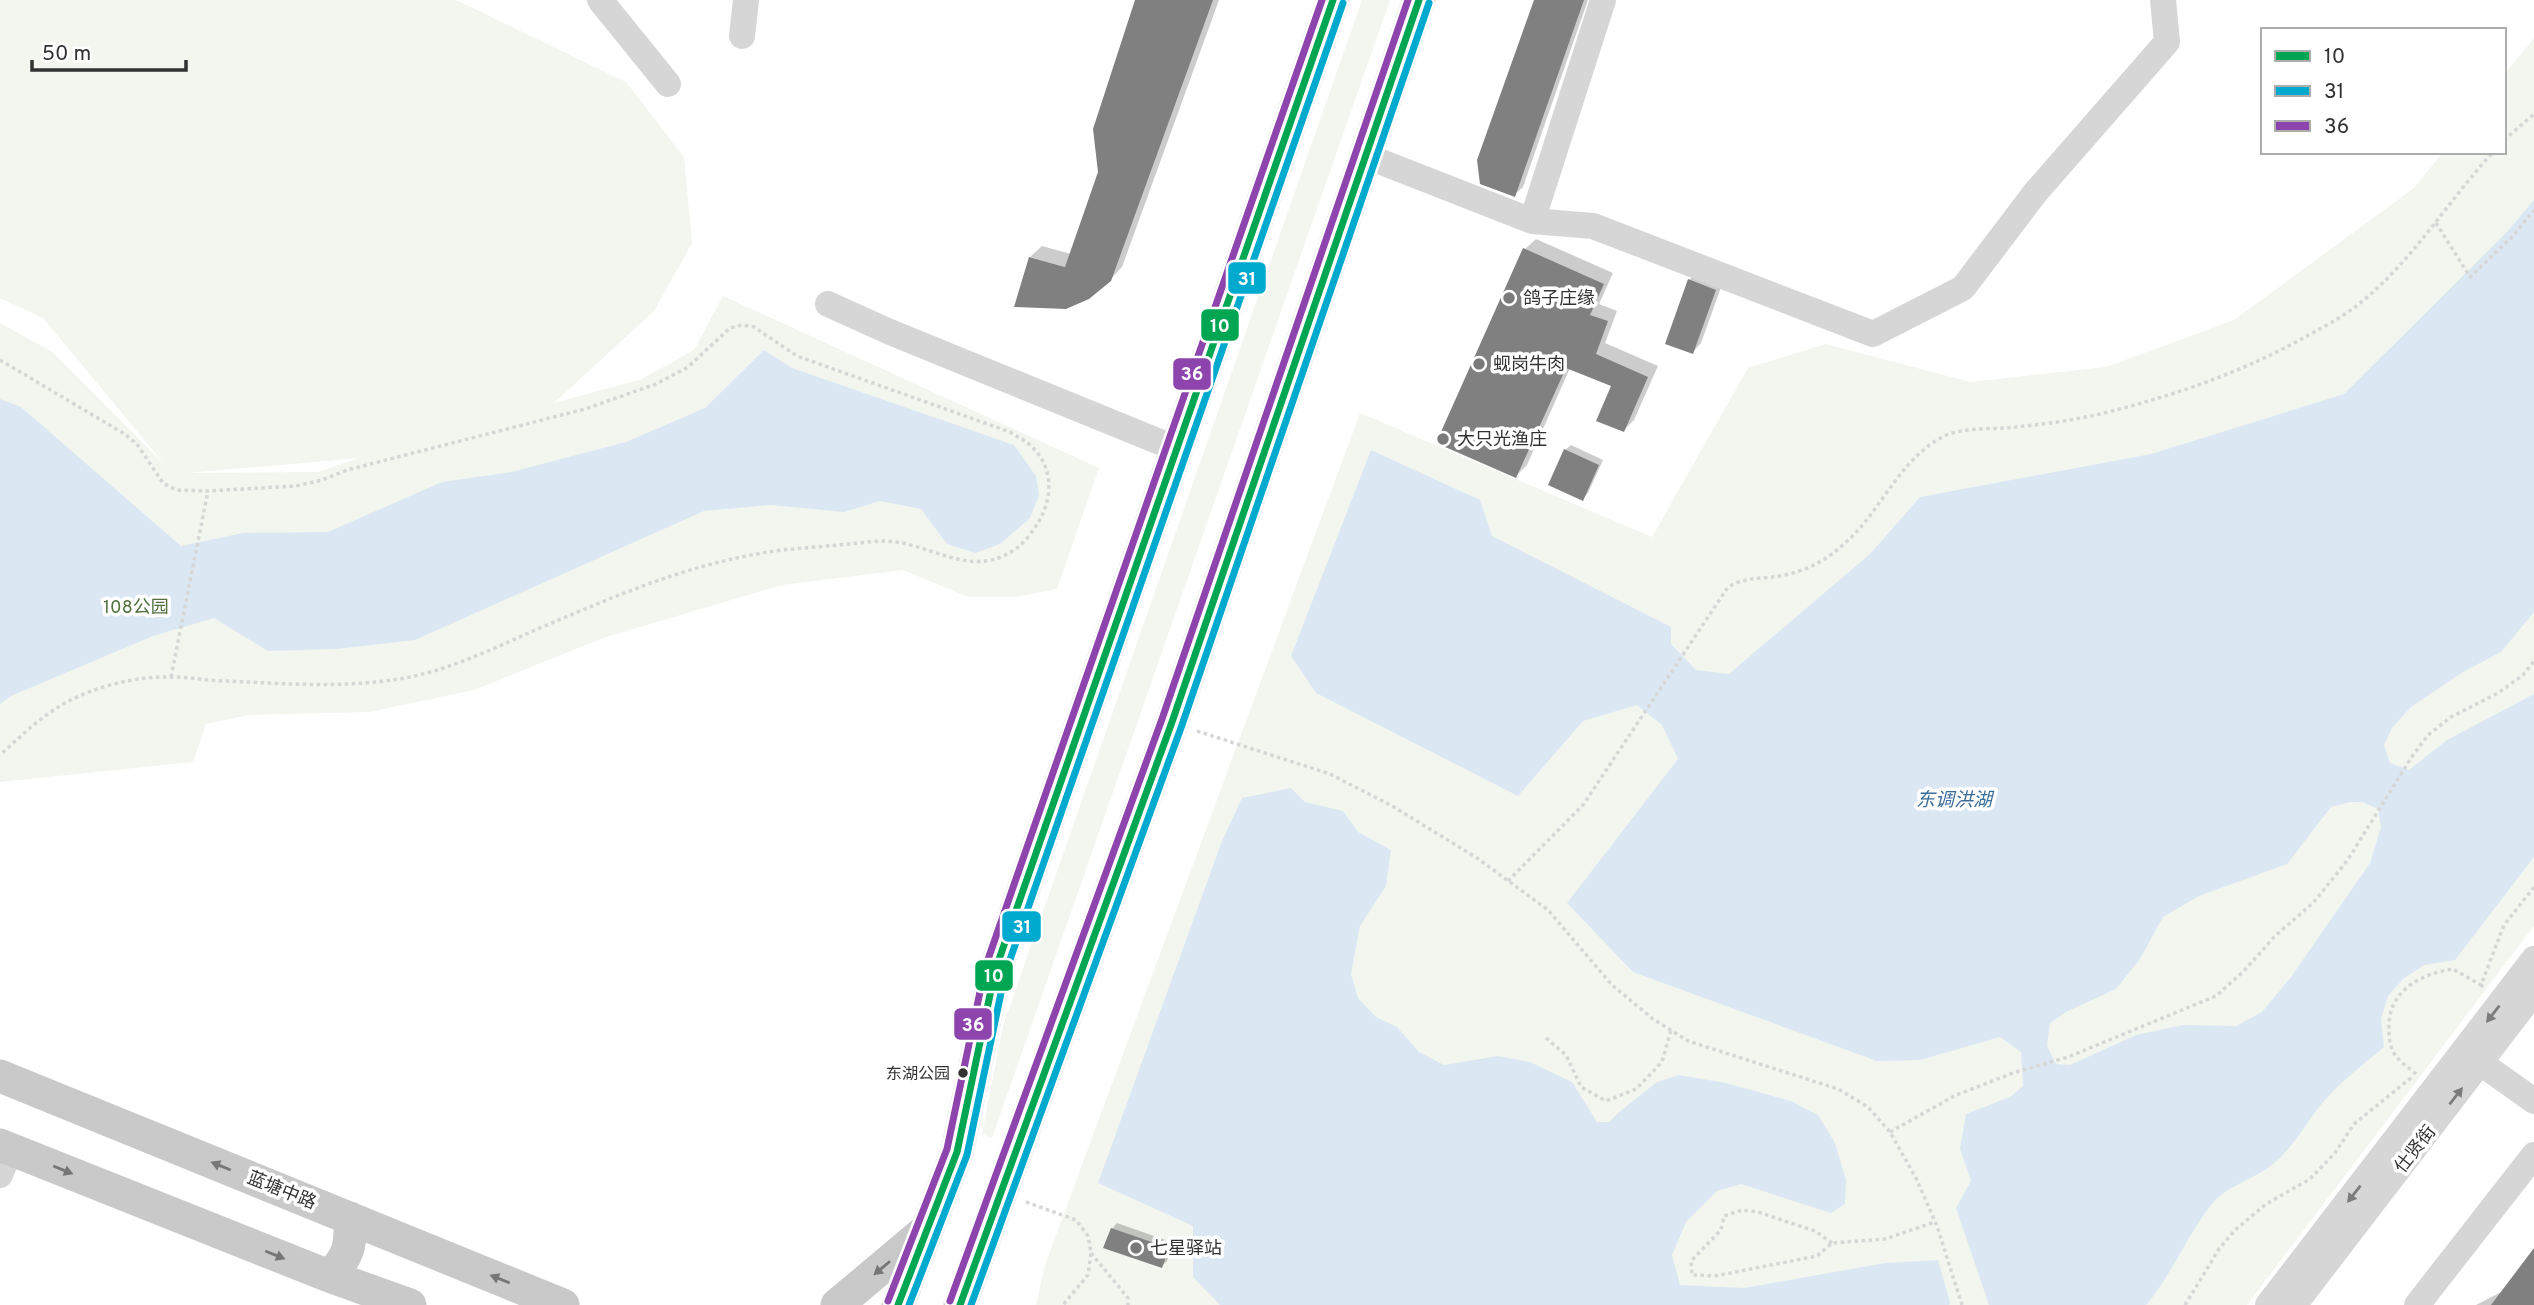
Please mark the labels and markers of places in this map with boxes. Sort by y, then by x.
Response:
place label: 鸽子庄缘 [1523,288,1595,311]
marker: 鸽子庄缘 [1501,290,1517,306]
place label: 蚬岗牛肉 [1493,354,1565,377]
marker: 蚬岗牛肉 [1471,356,1487,372]
place label: 大只光渔庄 [1457,429,1547,452]
marker: 大只光渔庄 [1435,431,1451,447]
place label: 东湖公园 [886,1065,950,1085]
marker: 东湖公园 [956,1066,970,1080]
place label: 七星驿站 [1150,1238,1222,1261]
marker: 七星驿站 [1128,1240,1144,1256]

